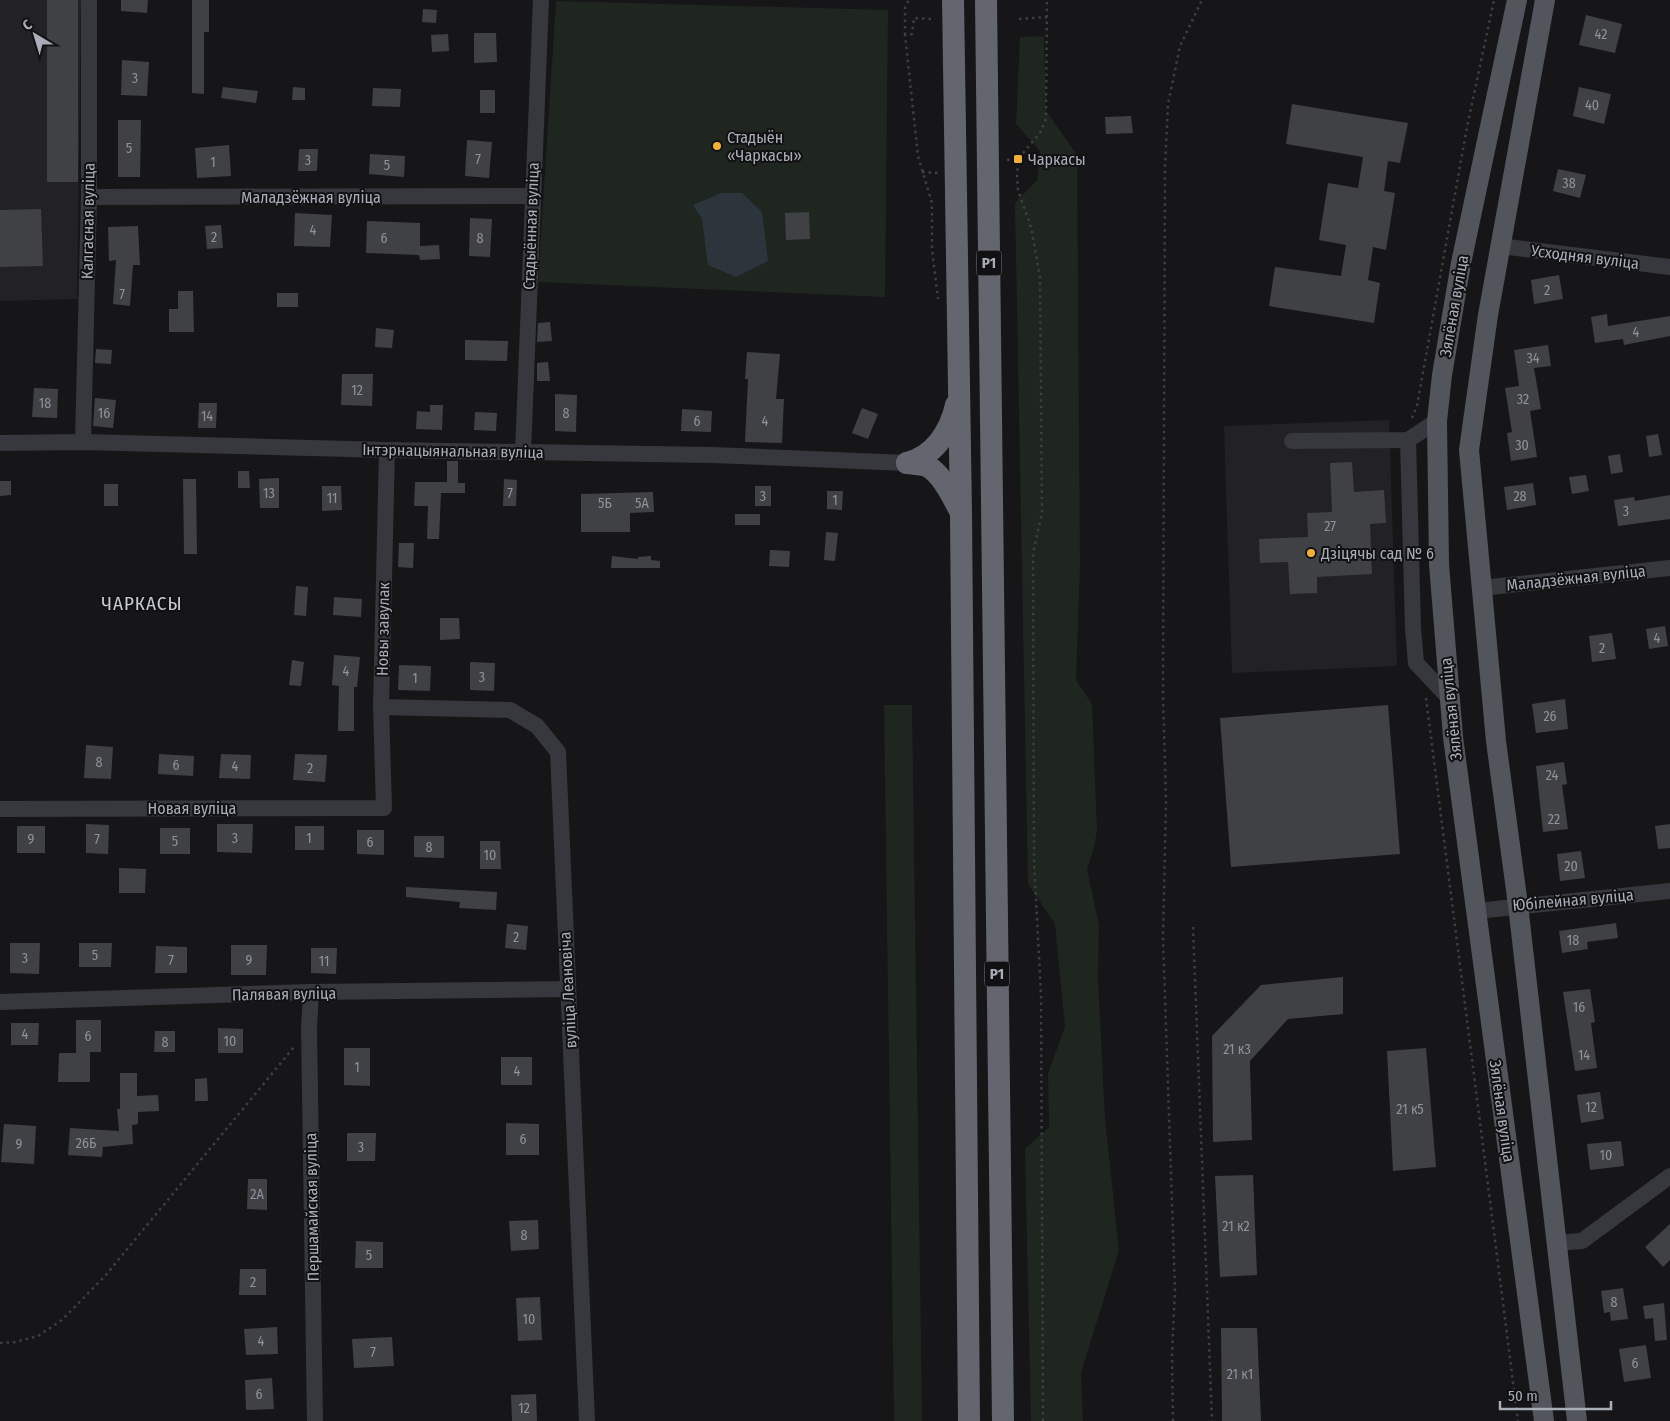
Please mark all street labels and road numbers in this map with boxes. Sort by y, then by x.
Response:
street label: Стадыённая вуліца [519,162,543,290]
street label: Калгасная вуліца [77,163,99,279]
street label: Маладзёжная вуліца [241,188,381,207]
street label: Усходняя вуліца [1529,241,1640,273]
road number: Р1 [976,250,1002,276]
street label: Зялёная вуліца [1436,253,1472,358]
street label: Інтэрнацыянальная вуліца [362,440,544,462]
street label: Маладзёжная вуліца [1505,561,1647,595]
street label: Новы завулак [373,582,393,676]
street label: Зялёная вуліца [1436,657,1466,761]
street label: Новая вуліца [148,799,237,818]
street label: Юбілейная вуліца [1512,885,1635,915]
street label: вуліца Леановіча [555,931,581,1049]
road number: Р1 [984,962,1010,986]
street label: Палявая вуліца [232,984,337,1004]
street label: Зялёная вуліца [1485,1059,1519,1164]
street label: Першамайская вуліца [301,1132,323,1281]

